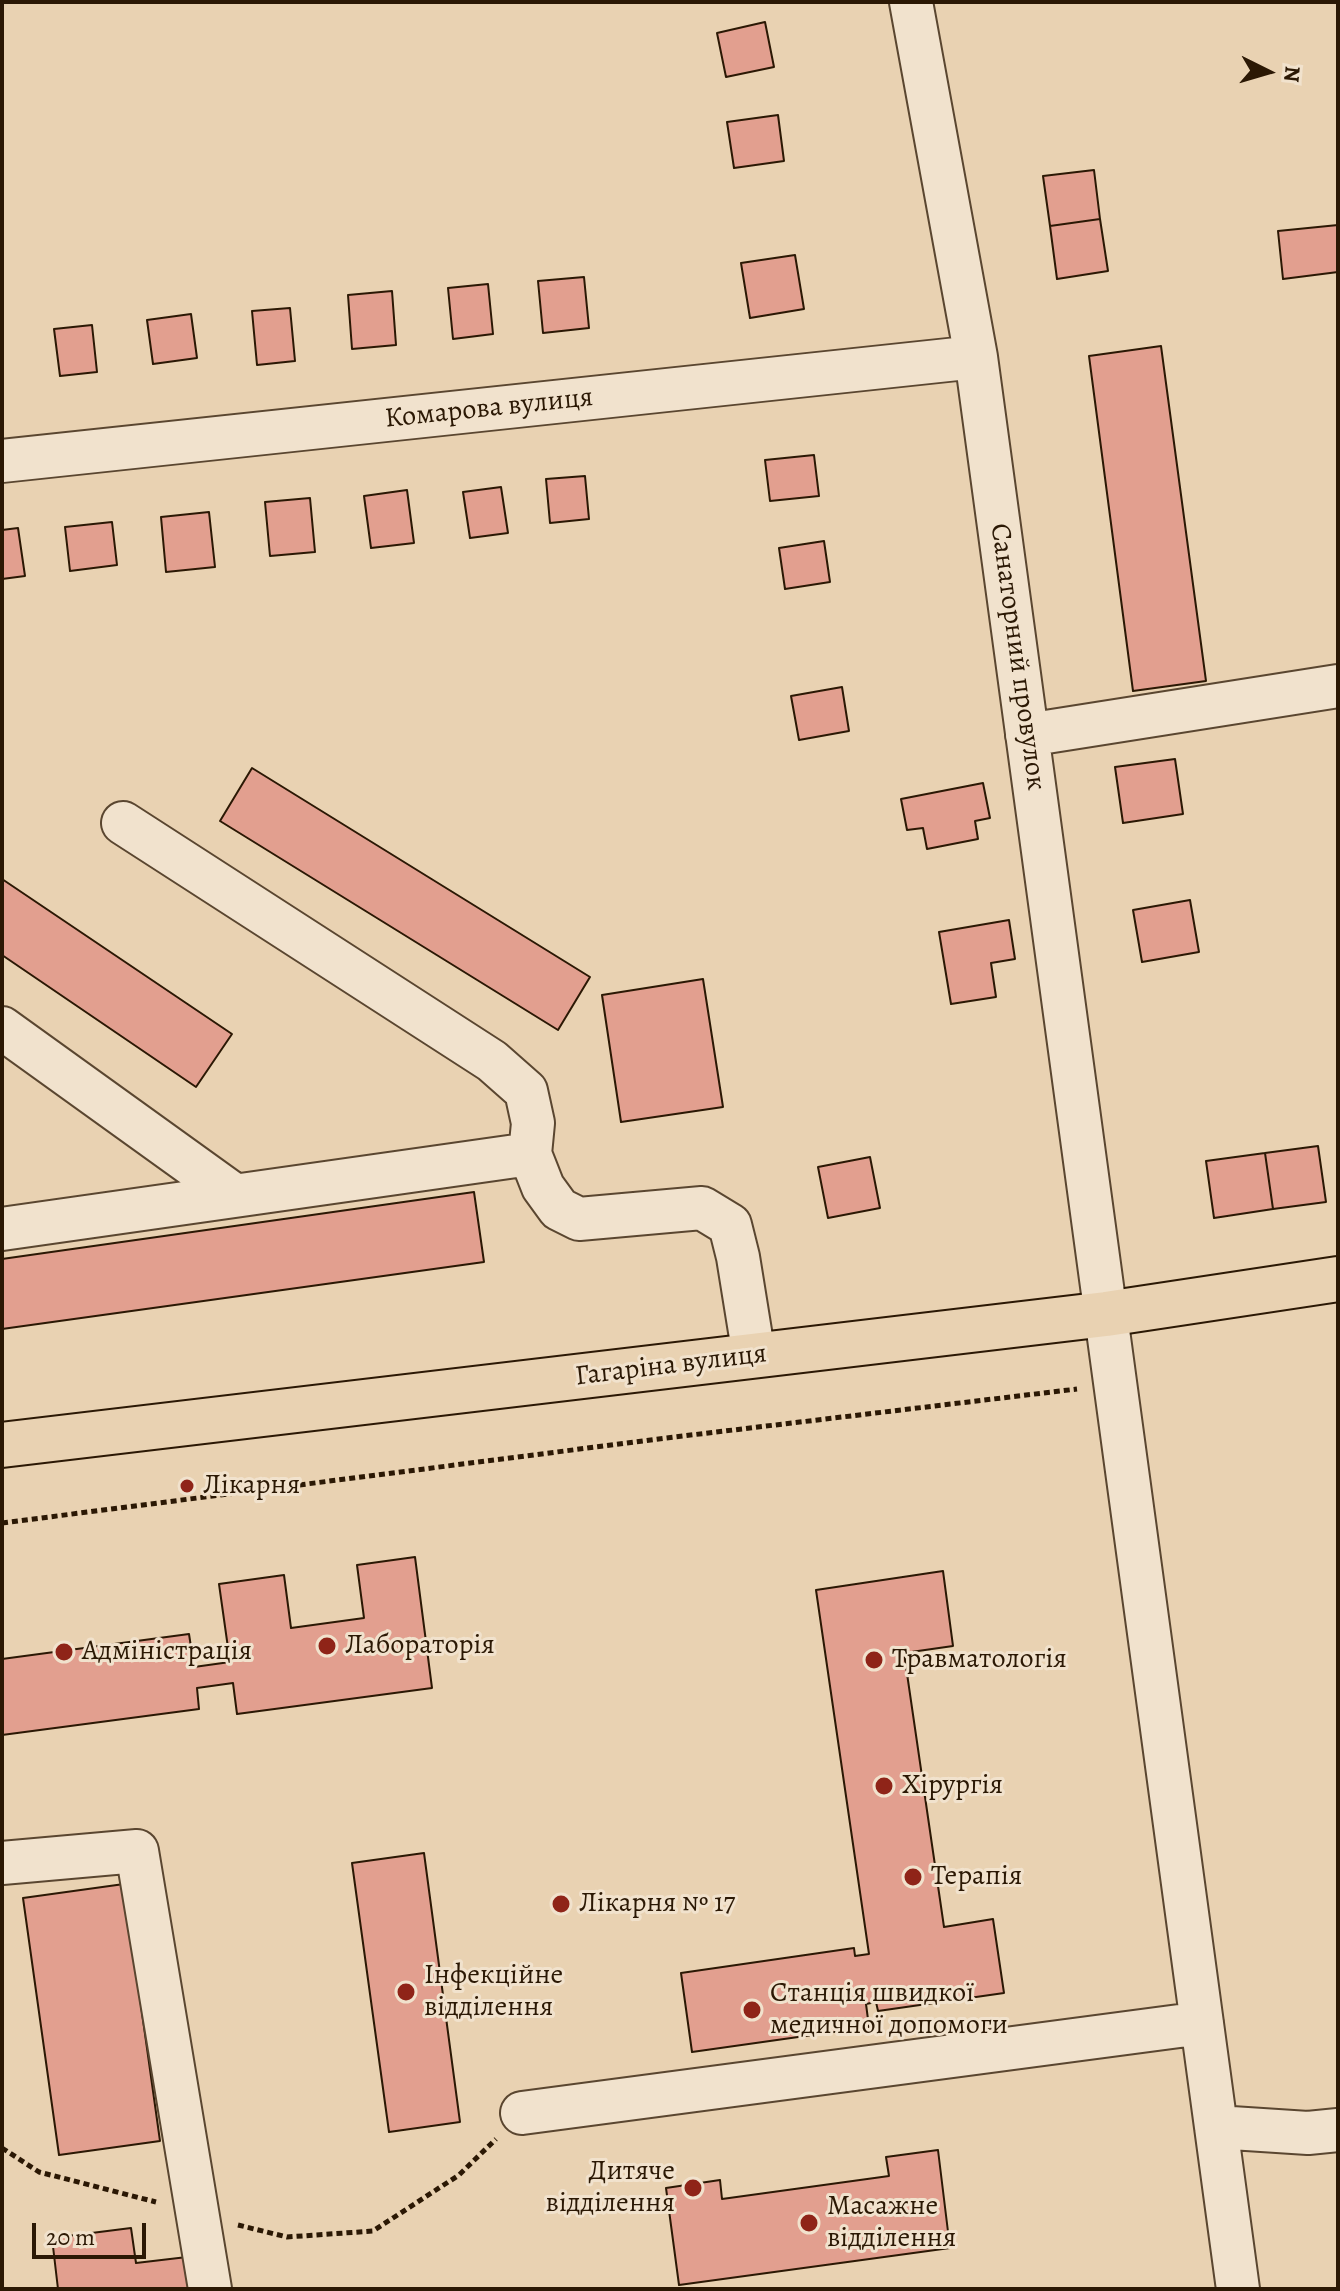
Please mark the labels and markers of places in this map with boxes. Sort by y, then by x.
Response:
place label: Лікарня [203,1469,300,1503]
marker: Лікарня [178,1477,196,1495]
place label: Лабораторія [345,1629,495,1663]
place label: Адміністрація [82,1635,252,1669]
marker: Лабораторія [316,1635,338,1657]
marker: Адміністрація [53,1641,75,1663]
place label: Травматологія [892,1643,1067,1677]
marker: Травматологія [863,1649,885,1671]
place label: Хірургія [902,1769,1003,1803]
marker: Хірургія [873,1775,895,1797]
place label: Терапія [931,1860,1022,1894]
marker: Терапія [902,1866,924,1888]
place label: Лікарня № 17 [579,1887,735,1921]
marker: Лікарня № 17 [550,1893,572,1915]
place label: Інфекційне відділення [424,1959,563,2025]
place label: Станція швидкої медичної допомоги [770,1977,1008,2043]
marker: Інфекційне відділення [395,1981,417,2003]
marker: Станція швидкої медичної допомоги [741,1999,763,2021]
place label: Дитяче відділення [546,2155,675,2221]
marker: Дитяче відділення [682,2177,704,2199]
place label: Масажне відділення [827,2190,956,2256]
marker: Масажне відділення [798,2212,820,2234]

